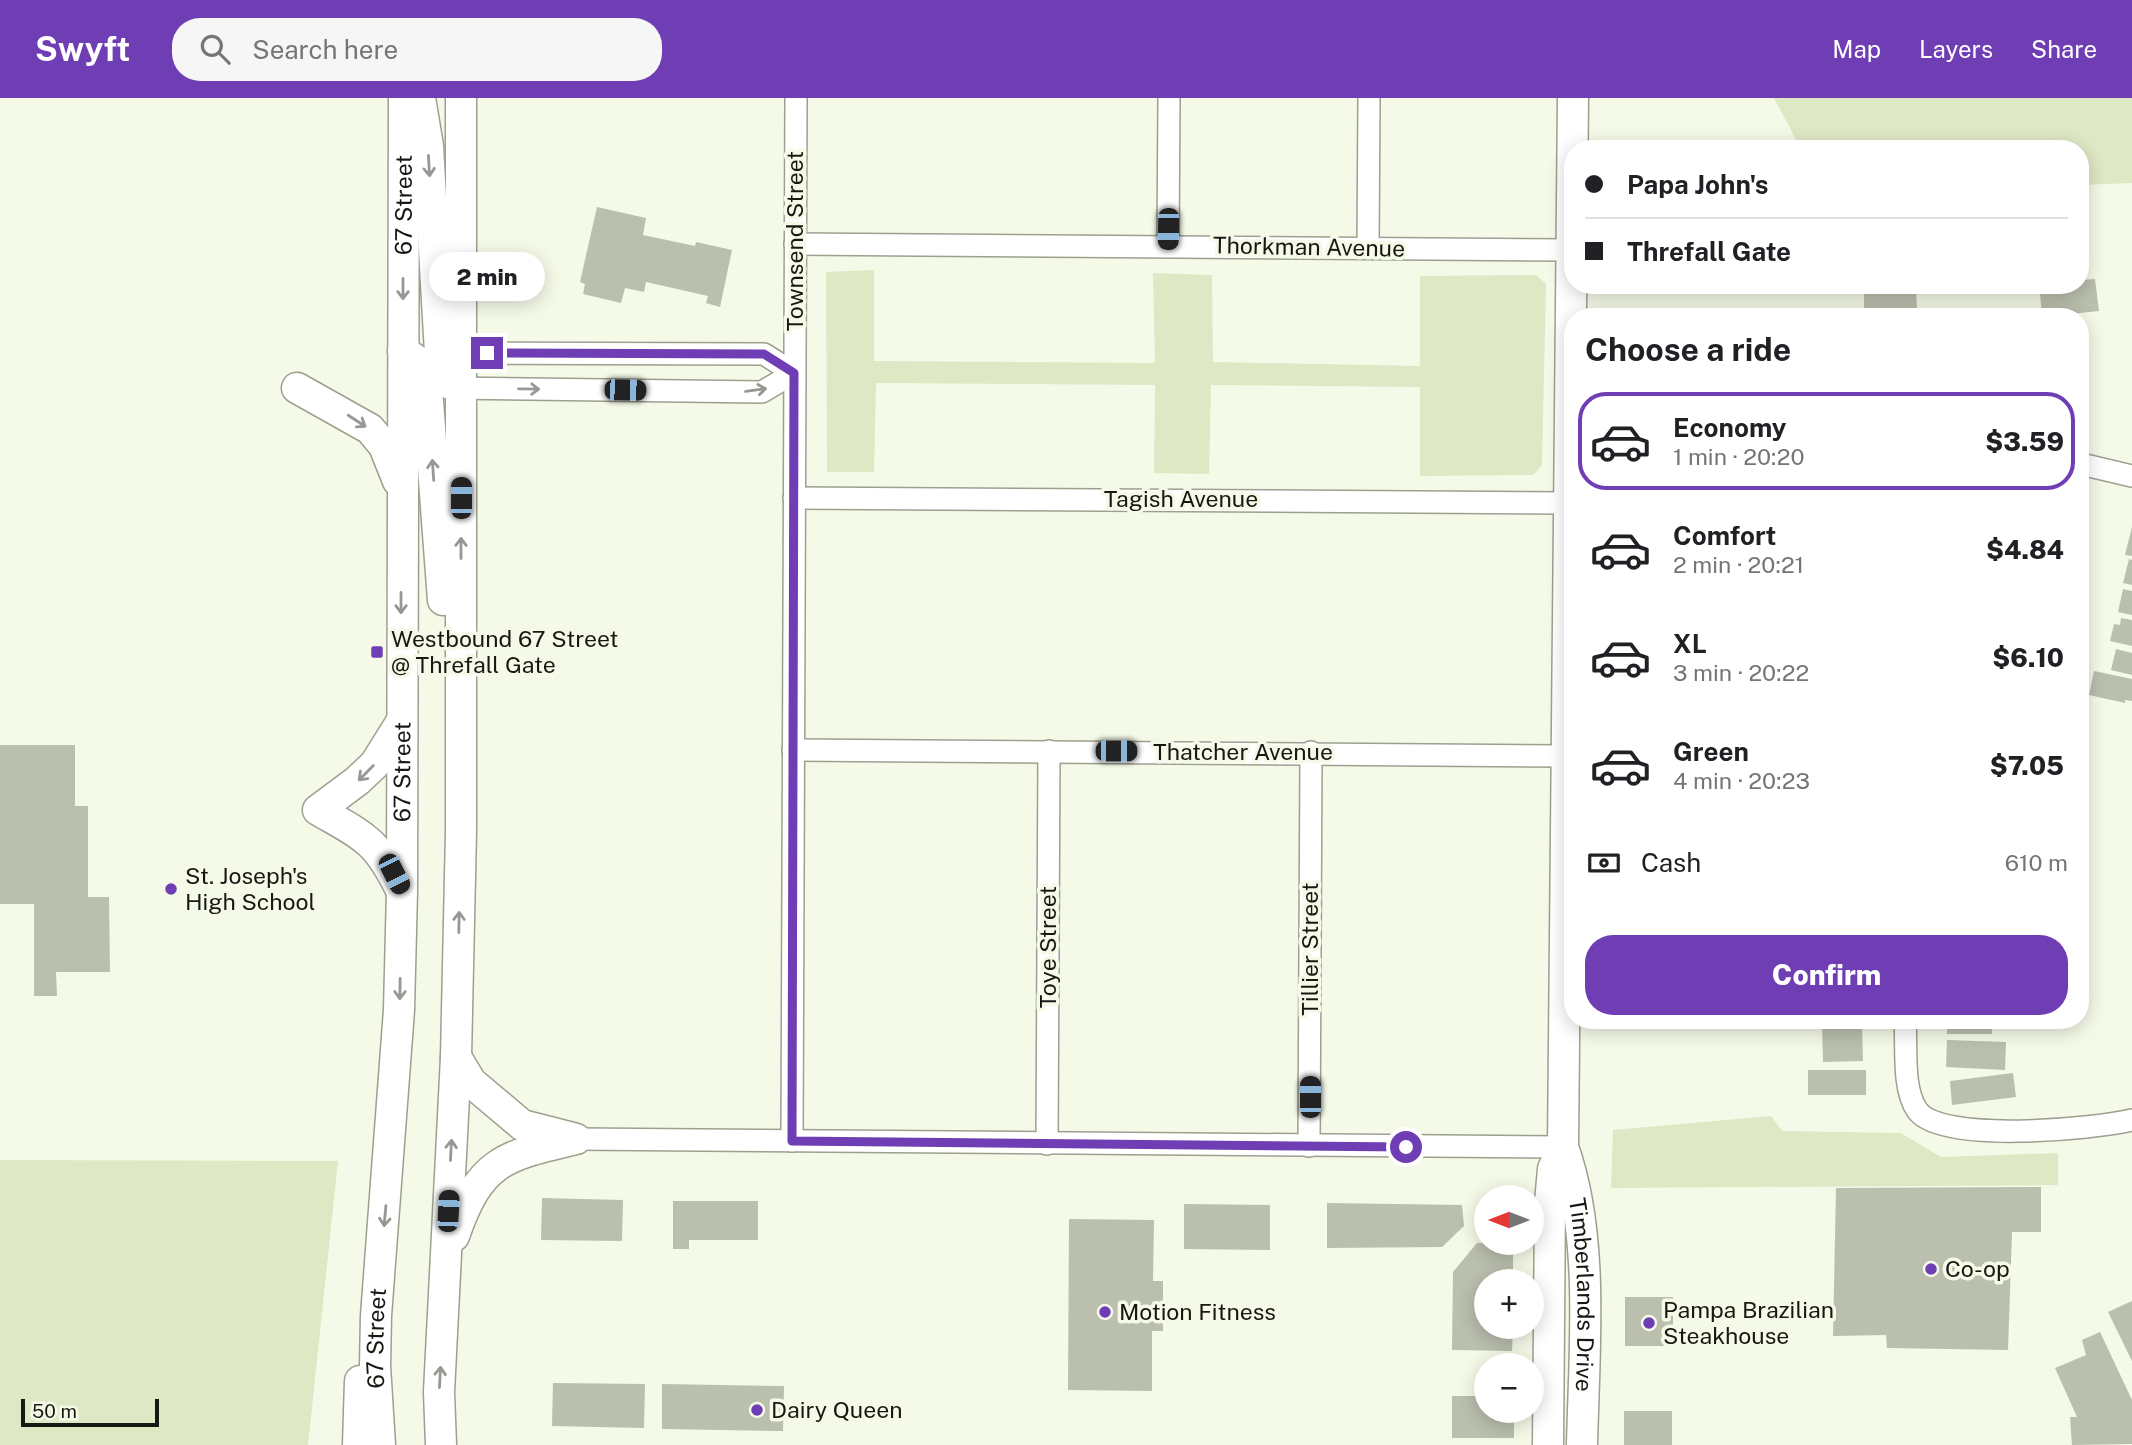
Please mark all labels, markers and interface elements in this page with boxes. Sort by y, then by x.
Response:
search box [172,18,662,81]
text: Swyft [35,30,130,68]
icon: search [196,30,234,68]
text: Search here [252,34,398,65]
text: Map [1832,35,1881,63]
text: Layers [1919,35,1993,63]
text: Share [2031,35,2097,63]
street label: Townsend Street [781,151,808,331]
one-way arrow [422,154,435,177]
street label: 67 Street [390,155,417,255]
text: Papa John's [1627,169,1768,200]
car [1158,208,1179,250]
street label: Thorkman Avenue [1213,231,1405,262]
text: Threfall Gate [1627,236,1791,267]
callout: 2 min [429,252,545,300]
text: 2 min [456,263,518,290]
one-way arrow [396,277,410,300]
text: Choose a ride [1585,331,1791,368]
route end [471,337,503,369]
car [604,379,647,401]
one-way arrow [518,382,541,396]
one-way arrow [745,384,767,397]
icon: car [1589,410,1652,473]
text: Economy [1673,412,1786,443]
one-way arrow [347,413,366,428]
text: $3.59 [1985,426,2064,457]
text: 1 min · 20:20 [1673,443,1804,470]
one-way arrow [426,459,439,482]
car [451,477,472,519]
street label: Tagish Avenue [1104,485,1258,512]
icon: car [1589,518,1652,581]
text: Comfort [1673,520,1776,551]
text: $4.84 [1986,534,2064,565]
one-way arrow [454,536,468,559]
text: 2 min · 20:21 [1673,551,1804,578]
one-way arrow [394,591,408,614]
place label: Westbound 67 Street @ Threfall Gate [391,625,618,678]
icon: car [1589,626,1652,689]
text: XL [1673,628,1707,659]
text: $6.10 [1992,642,2064,673]
marker: Westbound 67 Street @ Threfall Gate [369,644,385,660]
text: 3 min · 20:22 [1673,659,1809,686]
street label: 67 Street [388,722,415,822]
icon: car [1589,734,1652,797]
text: Green [1673,736,1749,767]
street label: Thatcher Avenue [1153,738,1333,765]
car [1096,741,1138,762]
text: $7.05 [1990,750,2064,781]
one-way arrow [357,764,374,781]
text: 4 min · 20:23 [1673,767,1810,794]
icon: cash [1585,844,1623,882]
text: Cash [1641,847,1701,878]
text: 610 m [2005,849,2068,876]
car [376,851,413,897]
place label: St. Joseph's High School [185,862,315,915]
marker: St. Joseph's High School [163,881,179,897]
street label: Tillier Street [1296,882,1323,1016]
street label: Toye Street [1034,886,1061,1008]
one-way arrow [452,911,465,934]
button: Confirm [1585,935,2068,1015]
one-way arrow [393,977,406,1000]
car [1300,1076,1321,1118]
route start [1390,1131,1422,1163]
one-way arrow [445,1139,458,1161]
north arrow [1474,1185,1544,1255]
map controls [1474,1185,1544,1423]
car [437,1189,460,1233]
street label: Timberlands Drive [1564,1196,1599,1392]
one-way arrow [378,1204,391,1226]
place label: Co-op [1945,1255,2010,1282]
marker: Co-op [1923,1261,1939,1277]
button: + [1474,1269,1544,1339]
street label: 67 Street [361,1287,391,1389]
place label: Pampa Brazilian Steakhouse [1663,1296,1834,1349]
place label: Motion Fitness [1119,1298,1276,1325]
marker: Motion Fitness [1097,1304,1113,1320]
marker: Pampa Brazilian Steakhouse [1641,1315,1657,1331]
button: − [1474,1353,1544,1423]
one-way arrow [433,1366,446,1389]
scale bar [21,1396,159,1428]
place label: Dairy Queen [771,1396,903,1423]
text: 50 m [32,1400,77,1422]
marker: Dairy Queen [749,1402,765,1418]

